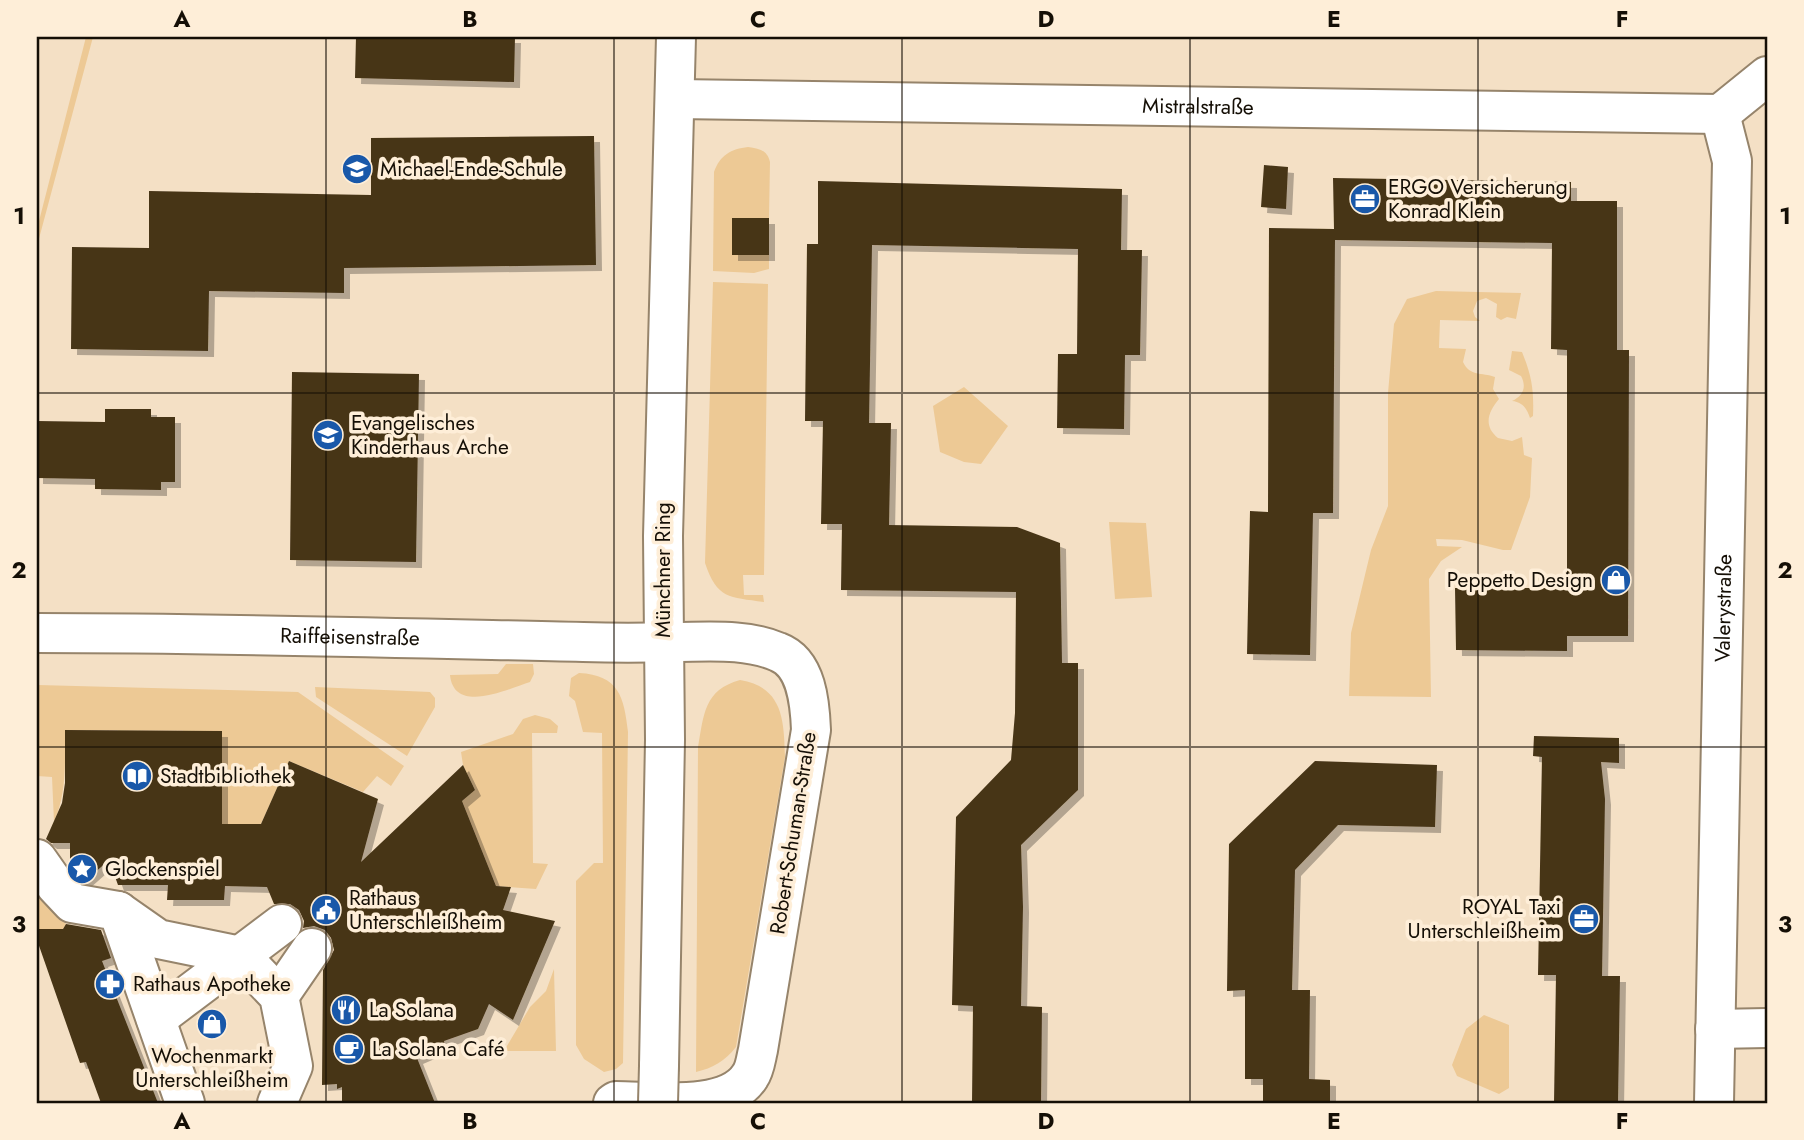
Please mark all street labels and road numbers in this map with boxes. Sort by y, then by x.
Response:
street label: Mistralstraße [1142,91,1254,122]
street label: Münchner Ring [648,502,678,638]
street label: Valerystraße [1707,554,1739,662]
street label: Raiffeisenstraße [280,620,420,653]
street label: Robert-Schuman-Straße [762,729,824,936]

